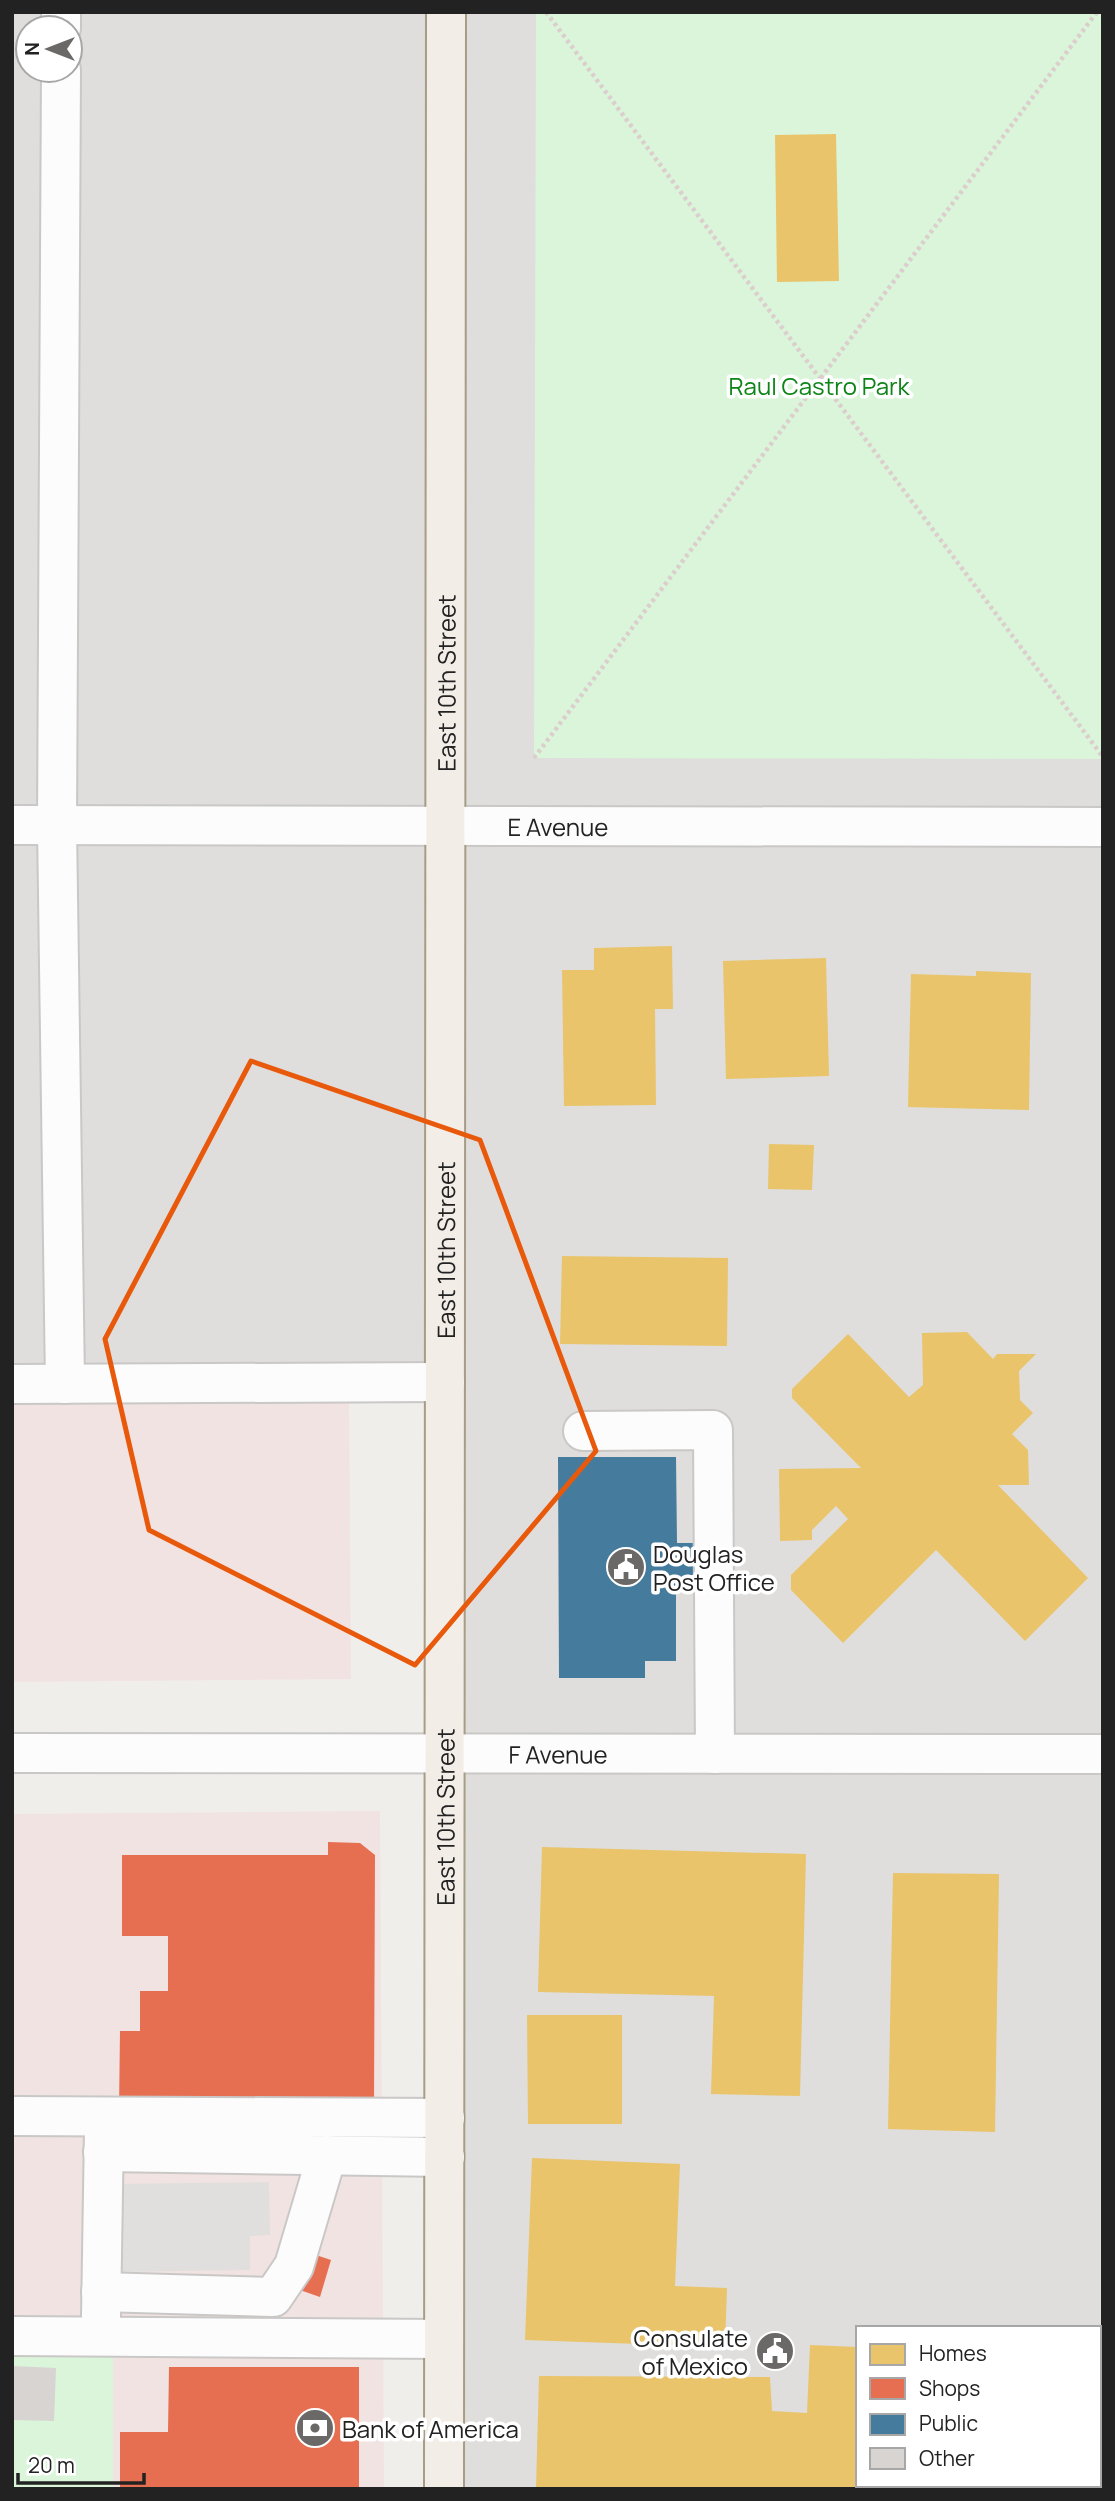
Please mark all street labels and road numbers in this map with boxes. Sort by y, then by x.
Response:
street label: East 10th Street [429,594,462,772]
street label: E Avenue [508,809,608,843]
street label: East 10th Street [428,1161,462,1339]
street label: East 10th Street [428,1728,461,1906]
street label: F Avenue [508,1737,608,1770]

